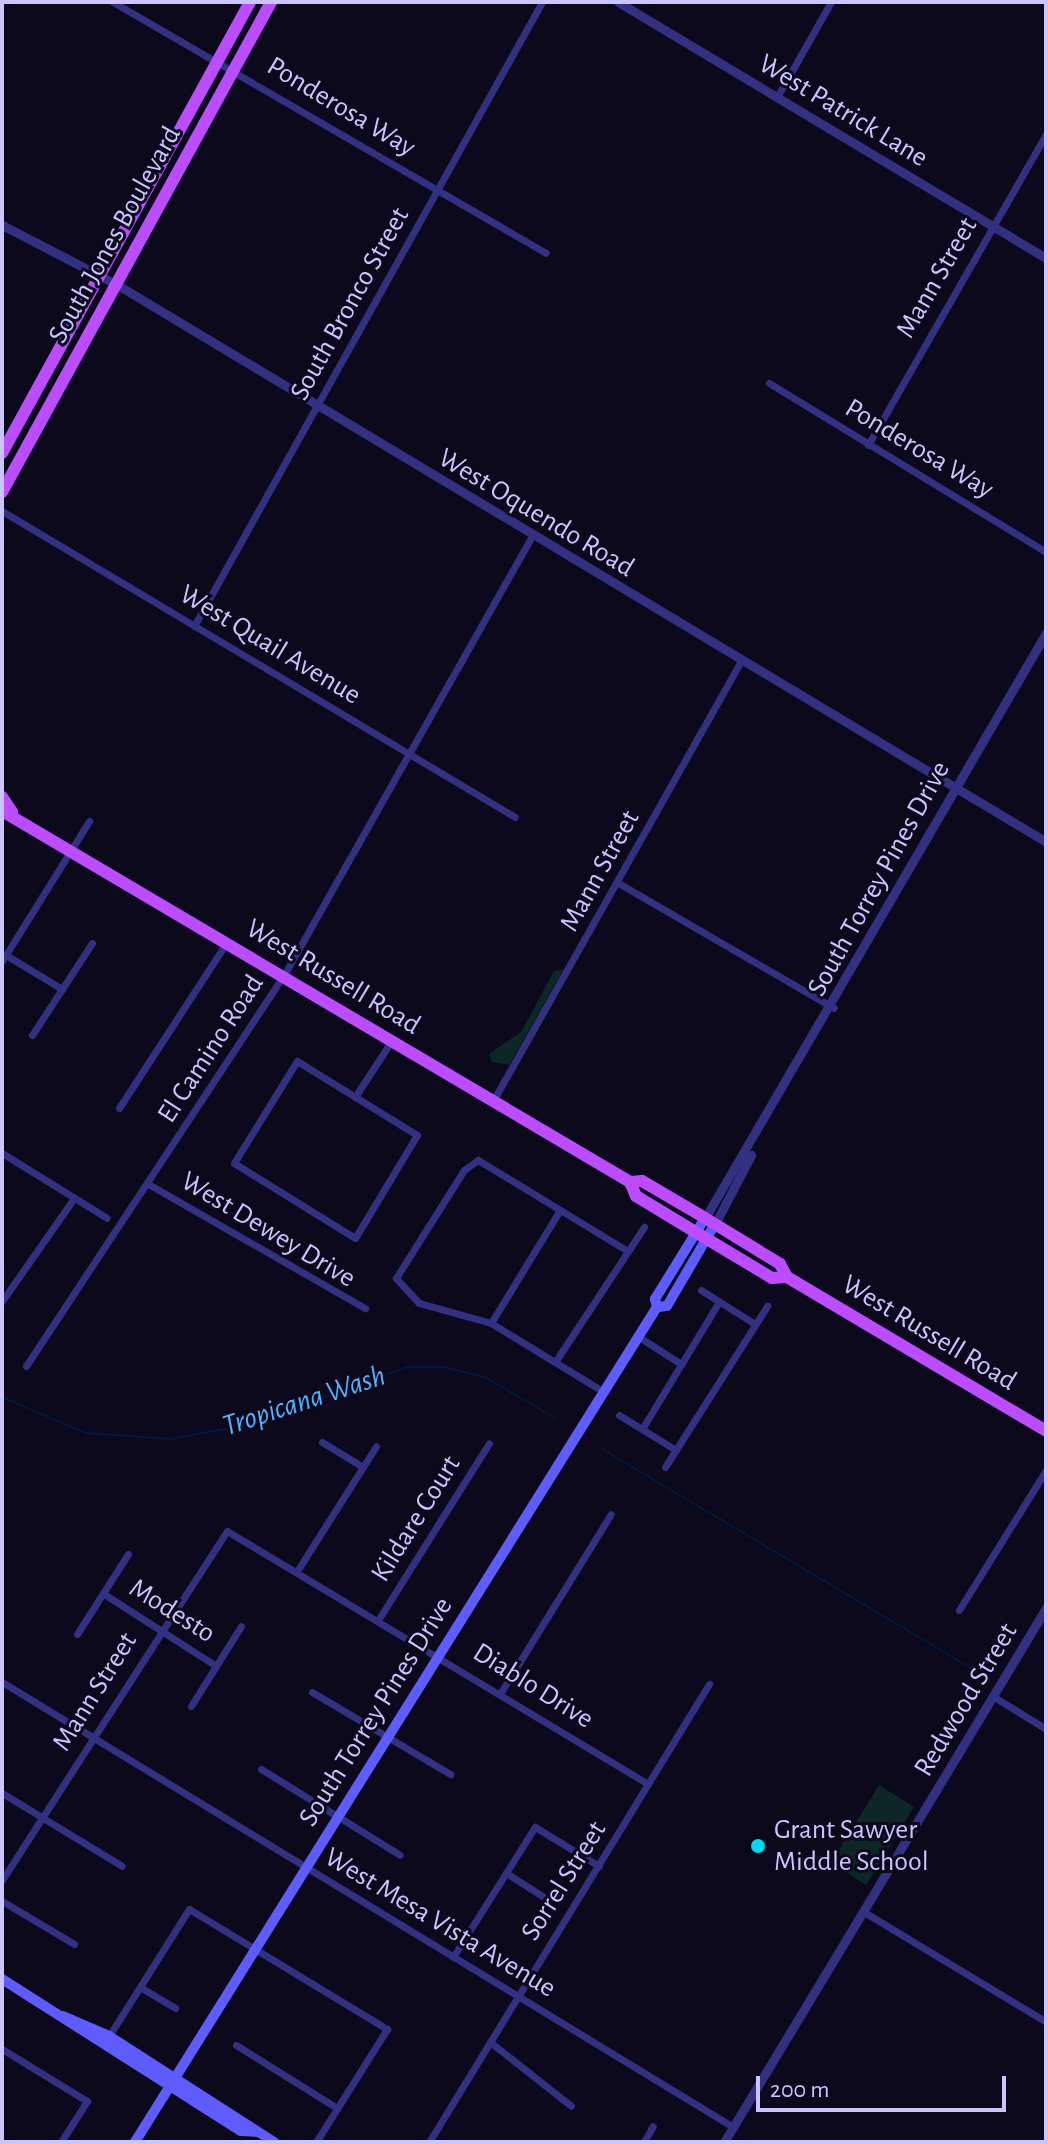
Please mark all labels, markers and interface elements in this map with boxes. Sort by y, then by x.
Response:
street label: West Patrick Lane [752,47,934,175]
street label: Ponderosa Way [261,49,421,165]
street label: South Jones Boulevard [41,121,189,349]
street label: South Bronco Street [283,202,417,406]
street label: Mann Street [889,212,985,344]
street label: Ponderosa Way [839,391,999,507]
street label: West Oquendo Road [432,441,640,585]
street label: West Quail Avenue [173,578,367,712]
street label: South Torrey Pines Drive [800,756,958,1002]
street label: Mann Street [553,804,647,938]
street label: West Russell Road [240,912,426,1042]
street label: El Camino Road [151,969,271,1129]
street label: West Dewey Drive [175,1165,361,1295]
street label: West Russell Road [836,1268,1022,1398]
water label: Tropicana Wash [218,1358,390,1444]
street label: Kildare Court [364,1450,468,1588]
street label: Modesto [123,1571,221,1651]
street label: South Torrey Pines Drive [292,1591,460,1833]
street label: Redwood Street [907,1617,1025,1783]
street label: Mann Street [45,1626,145,1758]
street label: Diablo Drive [467,1636,599,1736]
place label: Grant Sawyer Middle School [774,1813,929,1879]
street label: Sorrel Street [514,1815,614,1947]
marker: Grant Sawyer Middle School [749,1837,767,1855]
street label: West Mesa Vista Avenue [318,1841,562,2005]
scale bar [760,2060,1010,2110]
text: 200 m [770,2078,829,2102]

